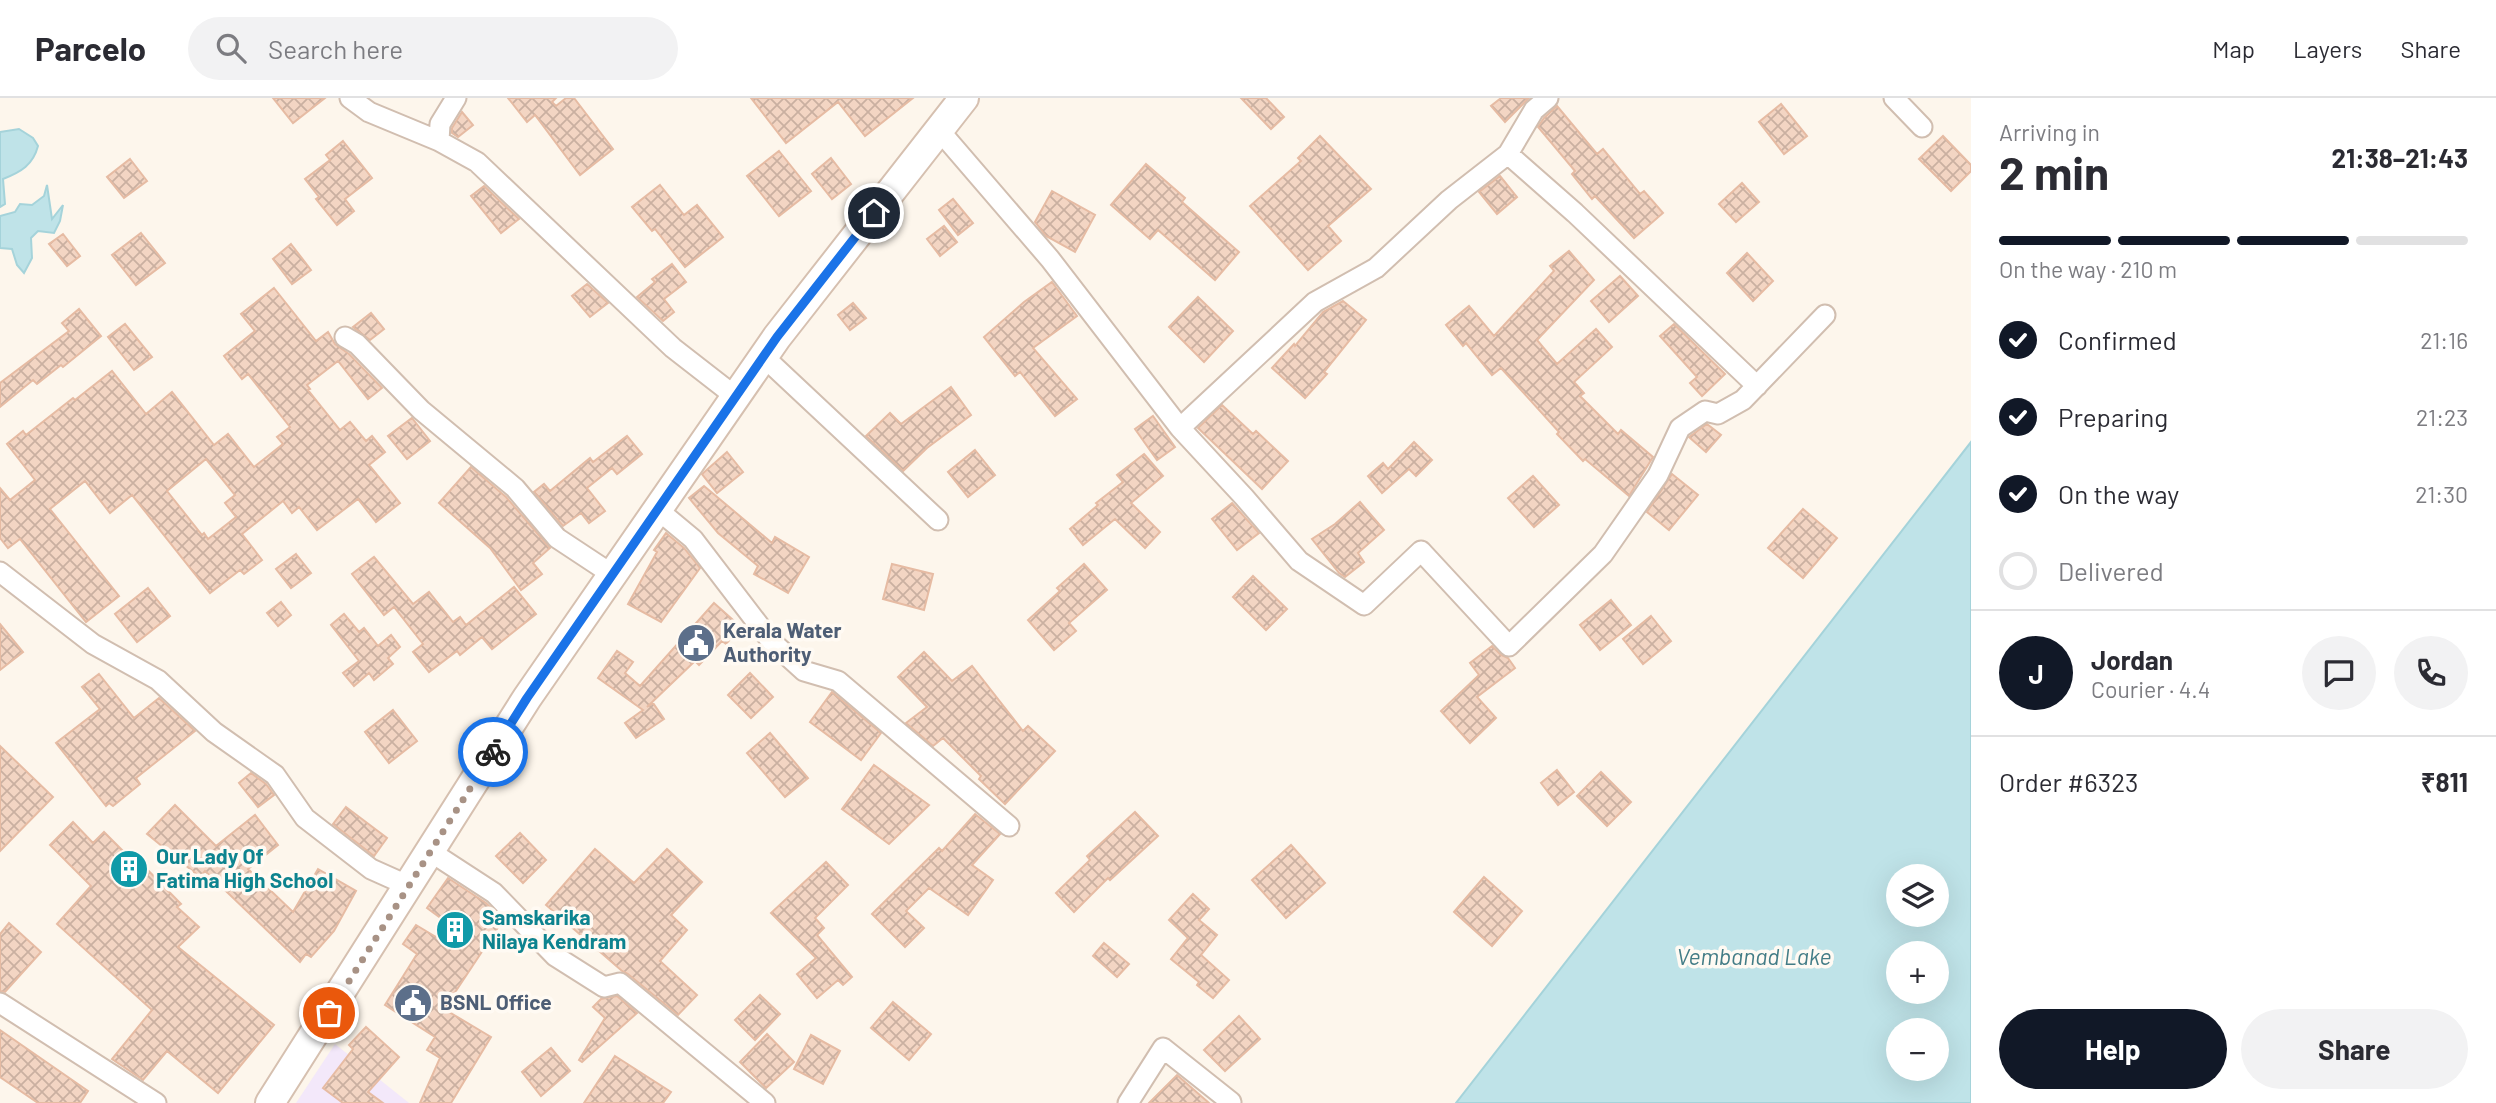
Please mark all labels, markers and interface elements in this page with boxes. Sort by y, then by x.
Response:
search box [188,17,678,80]
text: Parcelo [35,28,146,68]
icon: search [212,29,250,67]
text: Search here [268,33,403,64]
text: Map [2212,34,2255,63]
text: Layers [2293,34,2362,63]
text: Share [2400,34,2461,63]
text: Arriving in [1999,118,2100,146]
text: 21:38–21:43 [2332,142,2468,173]
text: 2 min [1999,144,2109,199]
pin [844,183,904,243]
icon: home [855,194,893,232]
text: On the way · 210 m [1999,255,2177,283]
icon: check [1999,321,2037,359]
text: Confirmed [2058,324,2177,355]
text: 21:16 [2420,326,2468,354]
icon: check [1999,398,2037,436]
text: Preparing [2058,401,2168,432]
text: 21:23 [2416,403,2468,431]
icon: check [1999,475,2037,513]
text: On the way [2058,478,2179,509]
text: 21:30 [2415,480,2468,508]
text: Delivered [2058,555,2164,586]
place label: Kerala Water Authority [723,617,842,666]
public building icon: Kerala Water Authority [675,622,717,664]
button: chat [2302,636,2376,710]
button: phone [2394,636,2468,710]
text: Jordan [2091,644,2173,675]
text: J [2028,658,2044,689]
text: Courier · 4.4 [2091,675,2210,703]
courier [458,717,528,787]
icon: bike [474,733,512,771]
text: Order #6323 [1999,766,2138,797]
text: ₹811 [2421,766,2468,797]
place label: Our Lady Of Fatima High School [156,843,333,892]
building icon: Our Lady Of Fatima High School [108,848,150,890]
map controls [1886,864,1949,1081]
button: layers [1886,864,1949,927]
place label: Samskarika Nilaya Kendram [482,904,626,953]
building icon: Samskarika Nilaya Kendram [434,909,476,951]
button: + [1886,941,1949,1004]
water label: Vembanad Lake [1677,942,1831,970]
public building icon: BSNL Office [392,982,434,1024]
pin [299,983,359,1043]
place label: BSNL Office [440,989,552,1014]
icon: bag [310,994,348,1032]
button: Help [1999,1009,2227,1089]
button: Share [2241,1009,2468,1089]
button: − [1886,1018,1949,1081]

